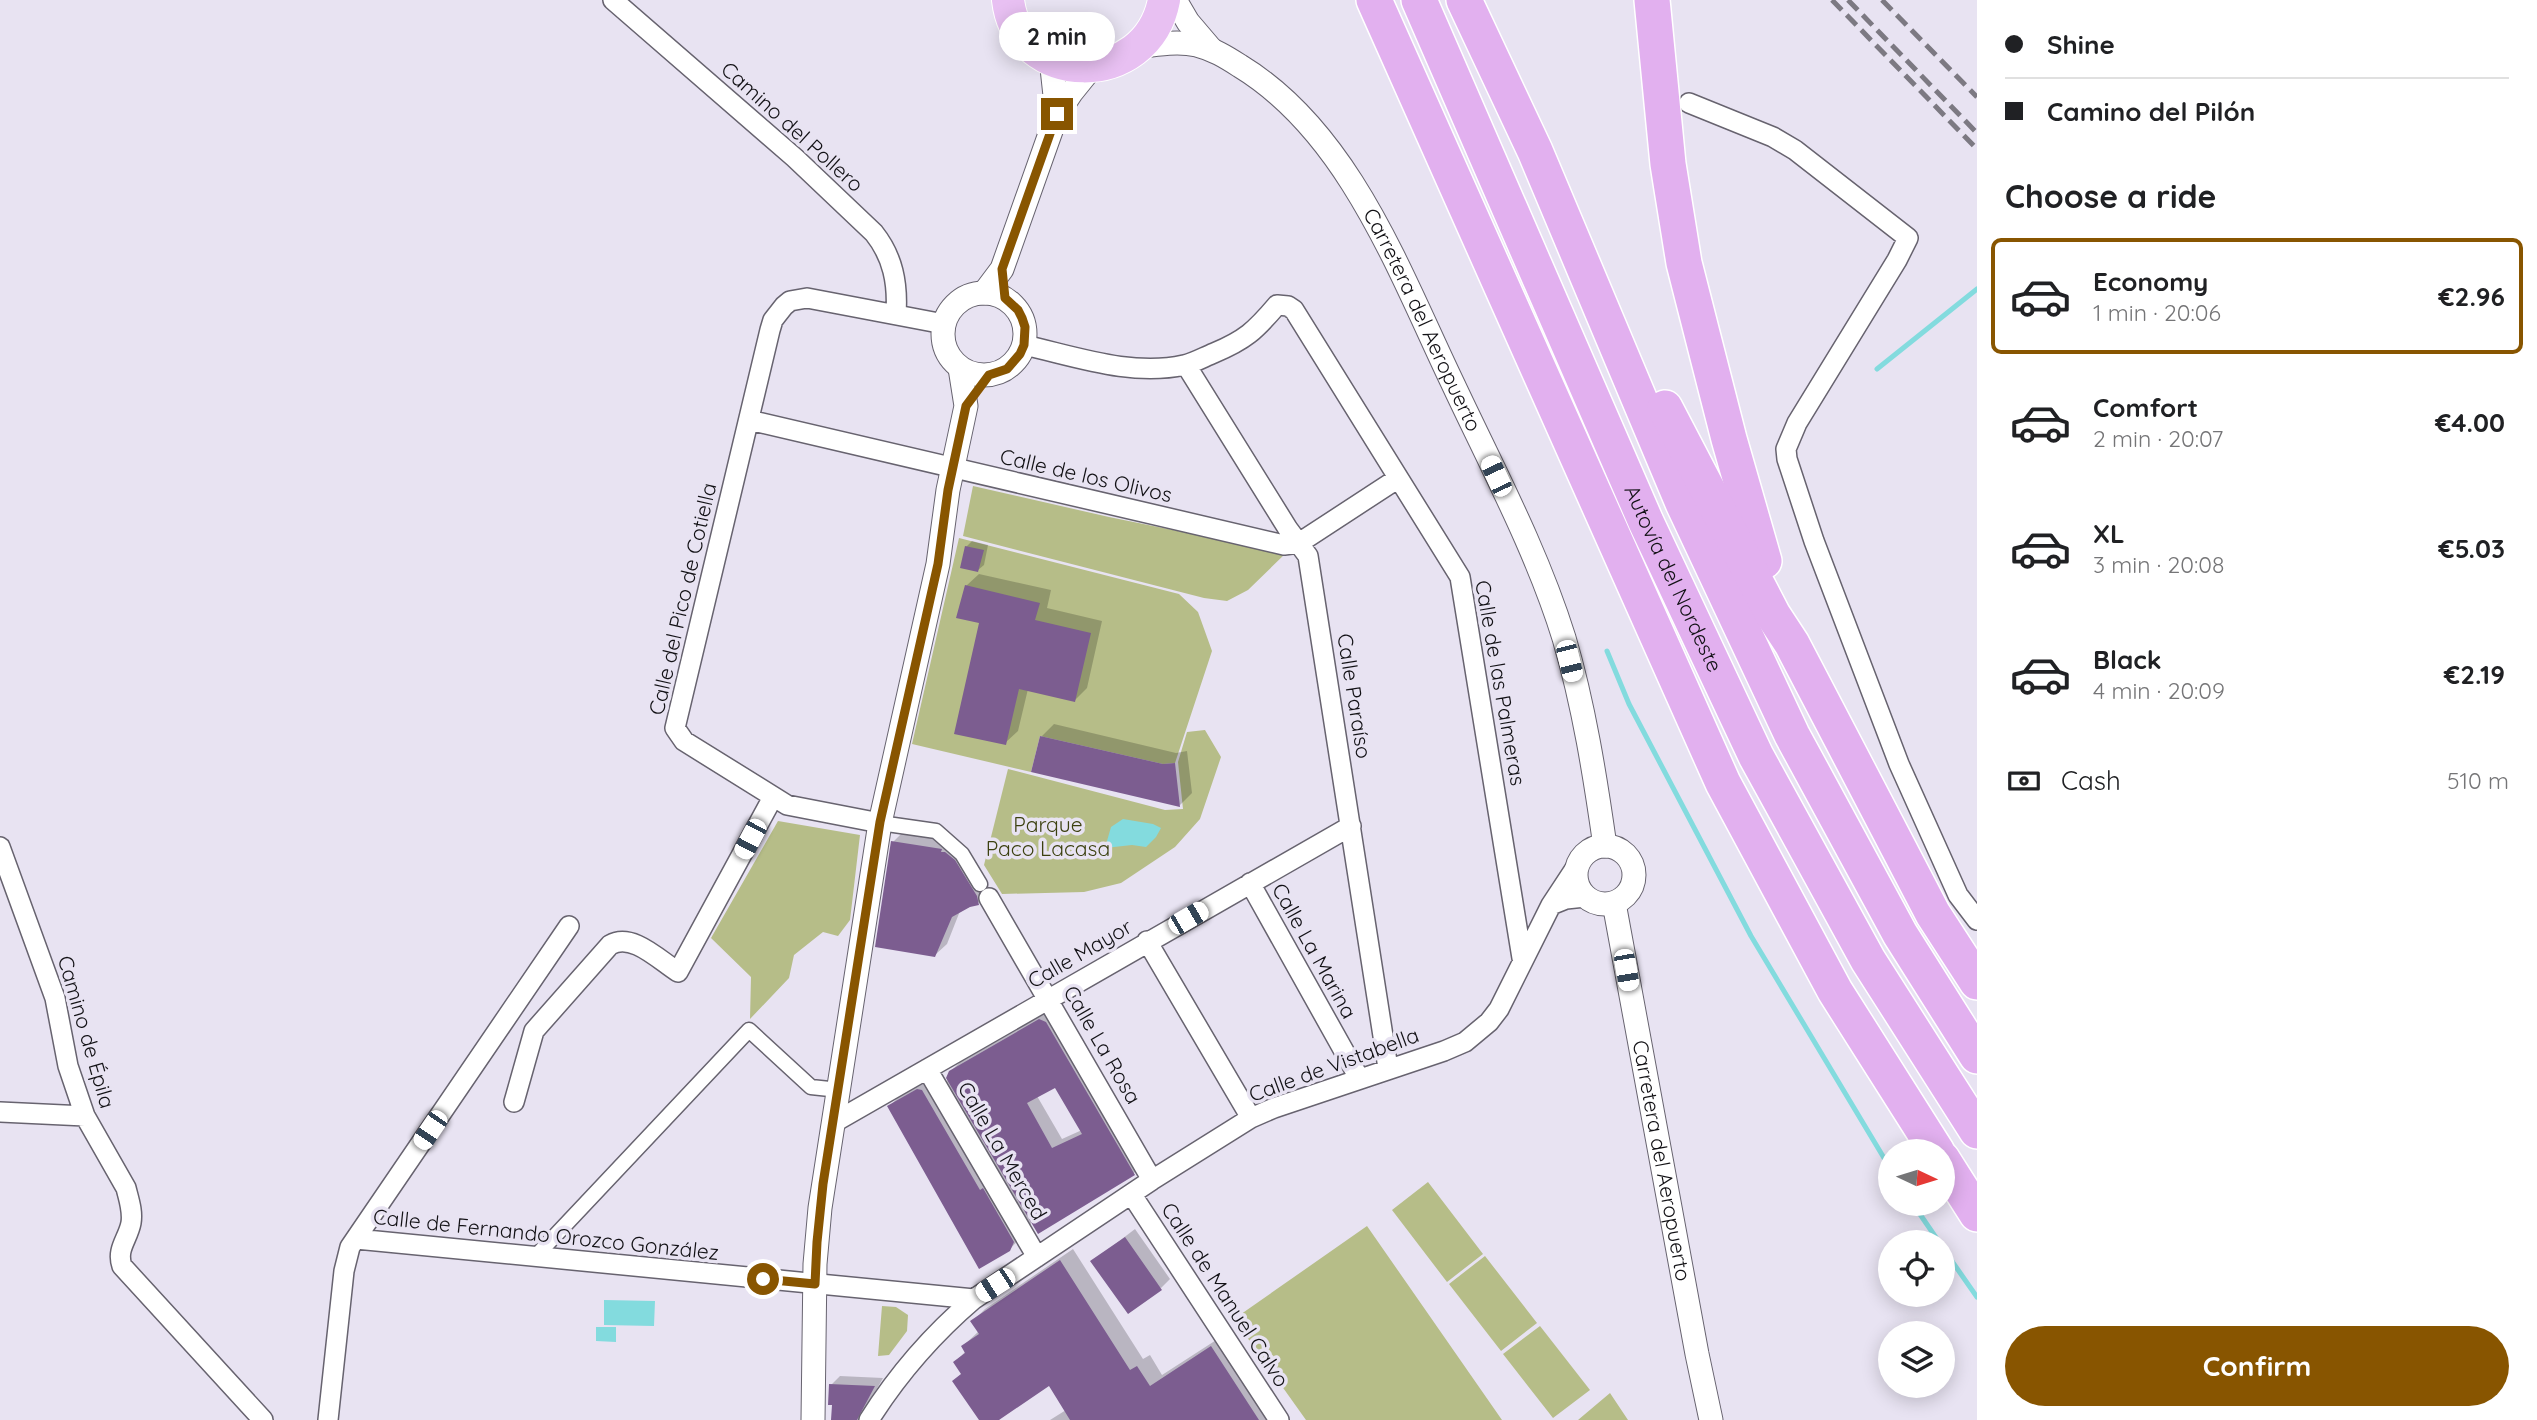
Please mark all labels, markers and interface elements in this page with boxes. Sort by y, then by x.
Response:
callout: 2 min [999,12,1115,61]
text: 2 min [1027,22,1087,51]
text: Shine [2047,28,2115,61]
street label: Camino del Pollero [716,56,869,197]
text: Camino del Pilón [2047,95,2255,128]
route end [1041,98,1073,130]
text: Choose a ride [2005,176,2217,216]
street label: Carretera del Aeropuerto [1358,203,1488,435]
icon: car [2009,265,2072,328]
text: Economy [2093,265,2208,298]
text: €2.96 [2438,280,2505,313]
text: 1 min · 20:06 [2093,298,2221,327]
icon: car [2009,391,2072,454]
text: Comfort [2093,391,2198,424]
text: €4.00 [2435,406,2505,439]
text: 2 min · 20:07 [2093,424,2223,453]
street label: Calle de los Olivos [998,443,1175,507]
car [1478,453,1515,499]
street label: Calle del Pico de Cotiella [643,480,721,717]
street label: Autovía del Nordeste [1620,481,1729,676]
icon: car [2009,517,2072,580]
text: XL [2093,517,2125,550]
text: €5.03 [2438,532,2505,565]
text: 3 min · 20:08 [2093,550,2224,579]
street label: Calle de las Palmeras [1470,578,1532,788]
street label: Calle Paraíso [1332,631,1378,760]
car [1554,638,1585,684]
icon: car [2009,643,2072,706]
text: Black [2093,643,2162,676]
text: €2.19 [2444,658,2505,691]
text: 4 min · 20:09 [2093,676,2225,705]
icon: cash [2005,762,2043,800]
text: Cash [2061,764,2121,797]
text: 510 m [2447,766,2509,795]
park label: Parque Paco Lacasa [986,811,1110,861]
car [731,816,770,862]
street label: Calle La Marina [1267,878,1363,1023]
car [1165,898,1212,938]
street label: Calle Mayor [1023,913,1136,993]
car [1613,947,1640,993]
street label: Camino de Épila [53,952,121,1111]
street label: Calle La Rosa [1058,981,1147,1108]
street label: Calle de Vistabella [1245,1021,1422,1107]
street label: Carretera del Aeropuerto [1627,1038,1697,1283]
street label: Calle La Merced [953,1077,1053,1224]
car [410,1107,451,1153]
north arrow [1878,1139,1955,1216]
map controls [1878,1139,1955,1398]
street label: Calle de Manuel Calvo [1156,1197,1295,1392]
street label: Calle de Fernando Orozco González [372,1203,720,1265]
button: locate [1878,1230,1955,1307]
route start [747,1263,779,1295]
car [972,1265,1019,1305]
button: layers [1878,1321,1955,1398]
button: Confirm [2005,1326,2509,1406]

